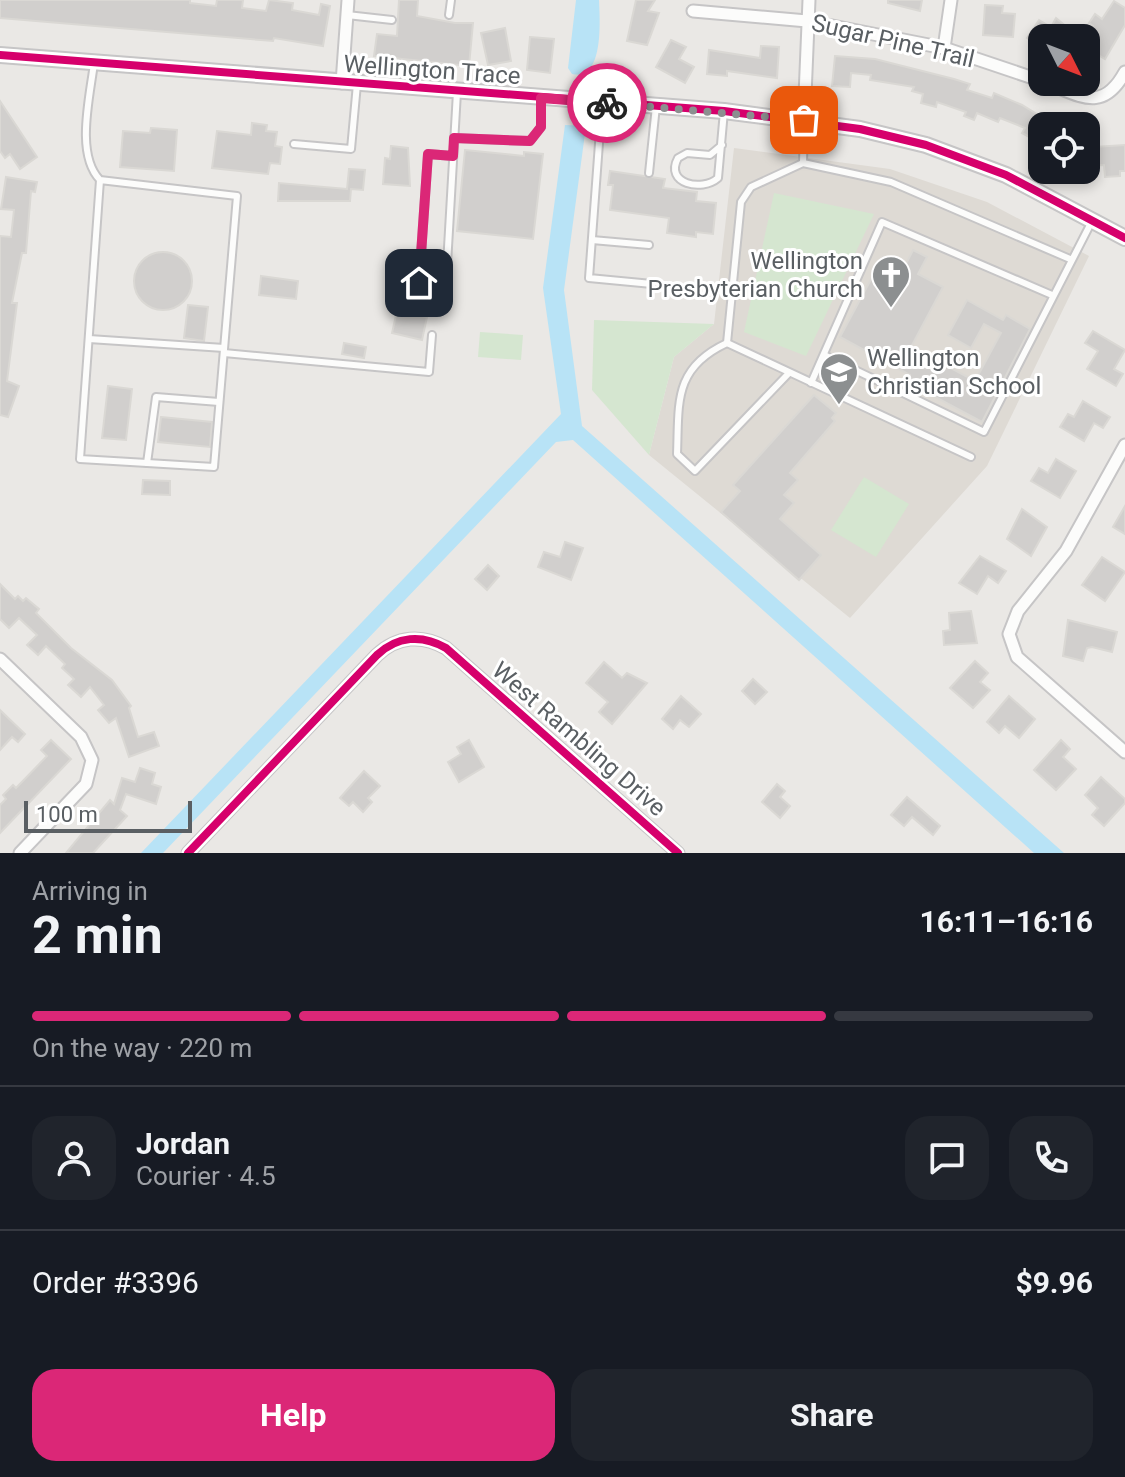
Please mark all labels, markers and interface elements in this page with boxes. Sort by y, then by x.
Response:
street label: Sugar Pine Trail [809,9,977,73]
north arrow [1028,24,1100,96]
map controls [1028,24,1100,184]
street label: Wellington Trace [343,50,521,90]
courier [567,63,647,143]
icon: bike [585,81,629,125]
pin [770,86,838,154]
icon: bag [782,98,826,142]
button: locate [1028,112,1100,184]
place label: Wellington Presbyterian Church [648,247,863,303]
pin [385,249,453,317]
church icon: Wellington Presbyterian Church [870,254,912,309]
icon: home [397,261,441,305]
place label: Wellington Christian School [867,344,1041,400]
school or university icon: Wellington Christian School [818,351,860,406]
street label: West Rambling Drive [487,656,671,822]
scale bar [24,797,192,833]
text: 100 m [36,802,98,827]
text: Arriving in [32,876,148,906]
text: 16:11–16:16 [919,904,1093,939]
text: 2 min [32,905,163,966]
text: On the way · 220 m [32,1033,252,1063]
button: person [32,1116,116,1200]
button: chat [905,1116,989,1200]
button: phone [1009,1116,1093,1200]
text: Jordan [136,1126,230,1161]
text: Courier · 4.5 [136,1161,276,1191]
text: Order #3396 [32,1265,199,1300]
text: $9.96 [1015,1265,1093,1300]
button: Help [32,1369,555,1461]
button: Share [571,1369,1093,1461]

